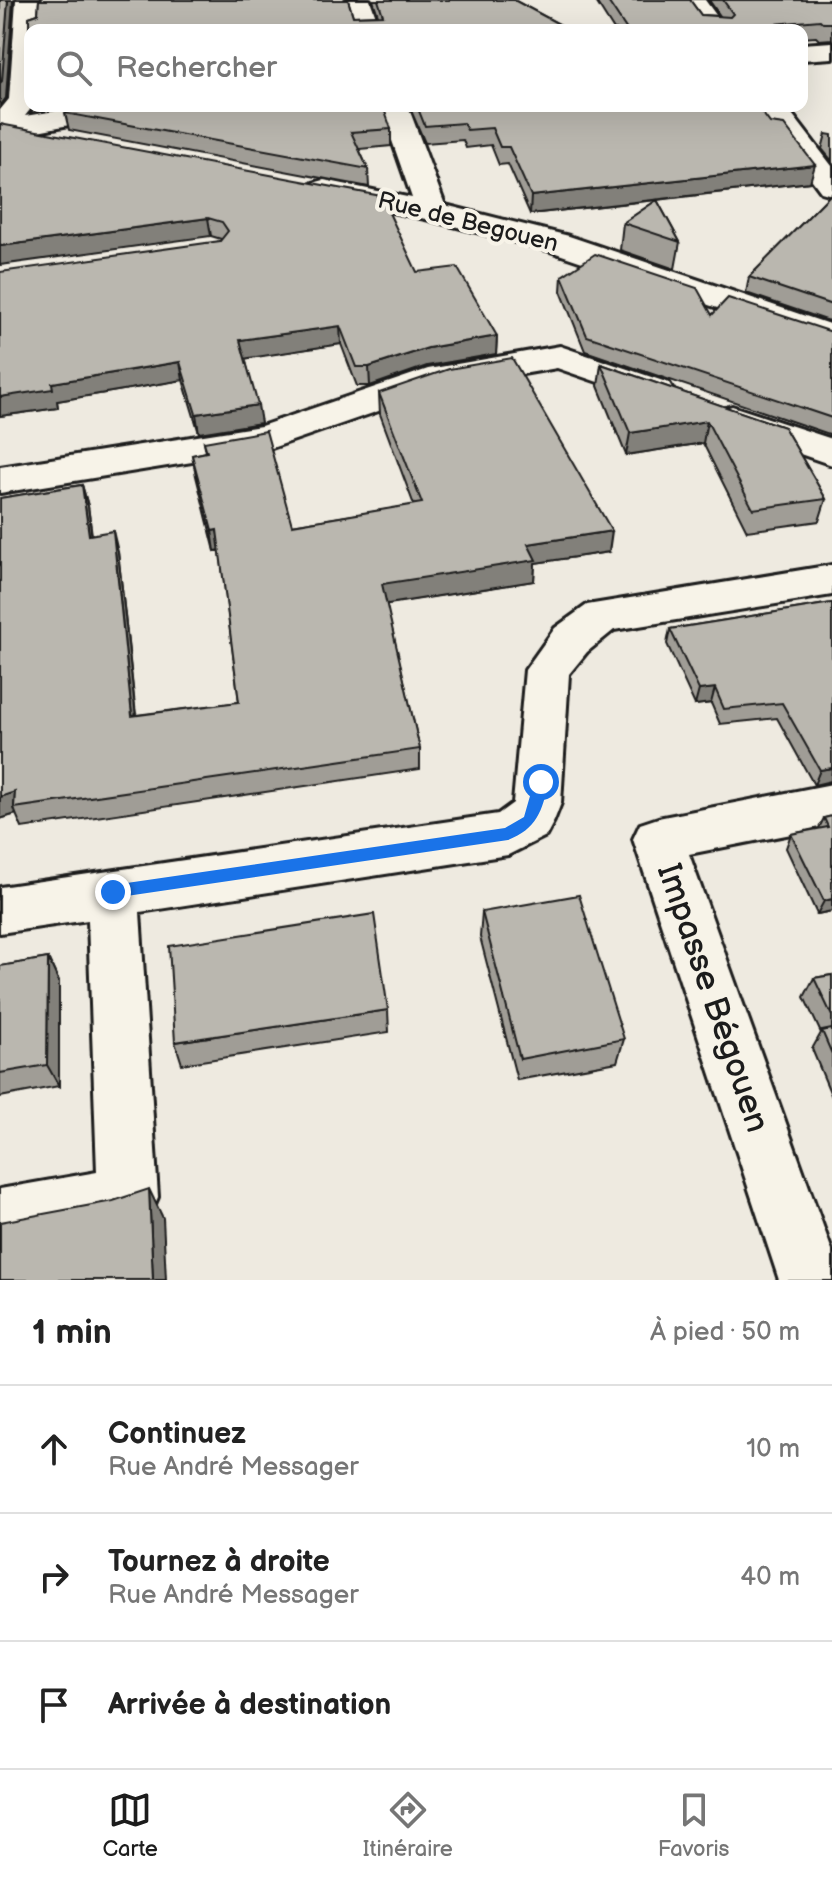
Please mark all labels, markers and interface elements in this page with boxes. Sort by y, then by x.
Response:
search box [24,24,808,112]
icon: search [52,46,96,90]
text: Rechercher [116,50,277,86]
street label: Rue de Begouen [375,186,561,258]
route start [523,764,559,800]
street label: Impasse Bégouen [648,858,778,1138]
route end [95,874,131,910]
text: 1 min [32,1312,112,1353]
text: À pied · 50 m [650,1317,800,1348]
text: Continuez [108,1416,246,1452]
icon: ahead [32,1427,76,1471]
text: 10 m [746,1434,800,1465]
text: Rue André Messager [108,1452,359,1483]
text: Tournez à droite [108,1544,330,1580]
icon: right [32,1555,76,1599]
text: 40 m [740,1562,800,1593]
text: Rue André Messager [108,1580,359,1611]
icon: arrive [32,1683,76,1727]
text: Arrivée à destination [108,1687,391,1723]
tab: Carte [102,1788,158,1863]
tab: Itinéraire [363,1788,453,1863]
tab: Favoris [658,1788,730,1863]

